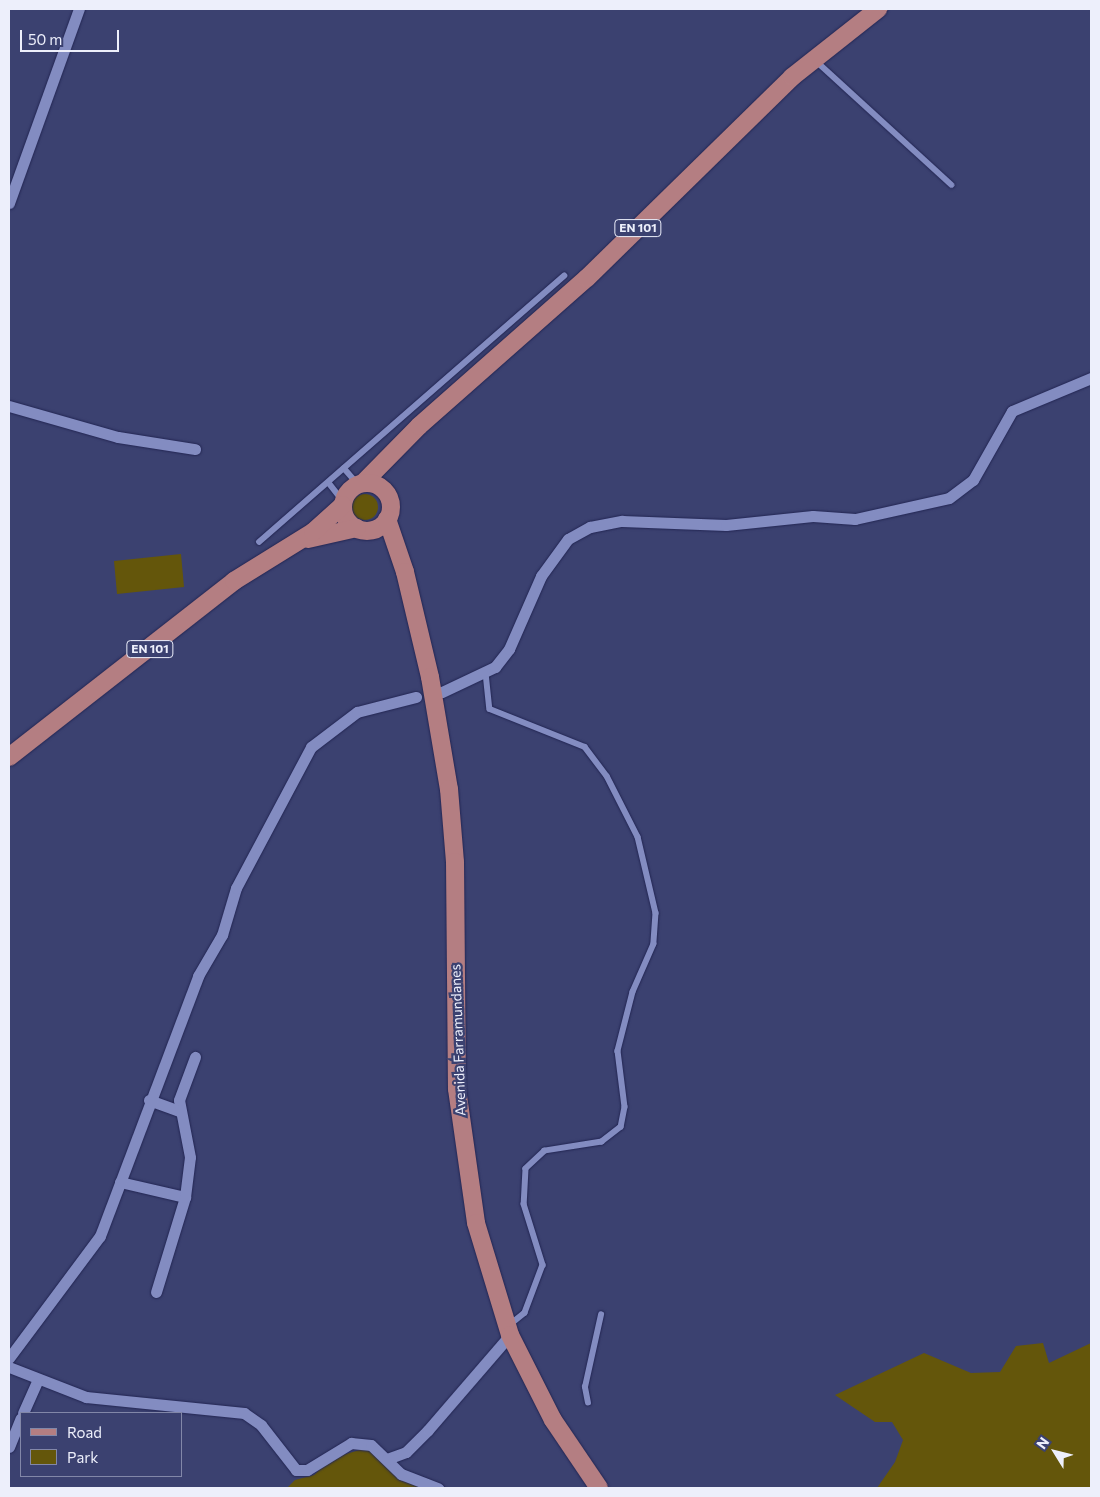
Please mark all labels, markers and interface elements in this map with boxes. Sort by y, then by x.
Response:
scale bar [22,20,121,52]
text: 50 m [28,30,62,48]
road number: EN 101 [614,218,662,238]
road number: EN 101 [126,640,174,659]
street label: Avenida Farramundanes [447,964,469,1116]
legend [20,1412,182,1477]
text: Road [67,1423,102,1441]
north arrow [1030,1427,1080,1477]
text: N [1032,1434,1052,1452]
text: Park [67,1448,98,1466]

